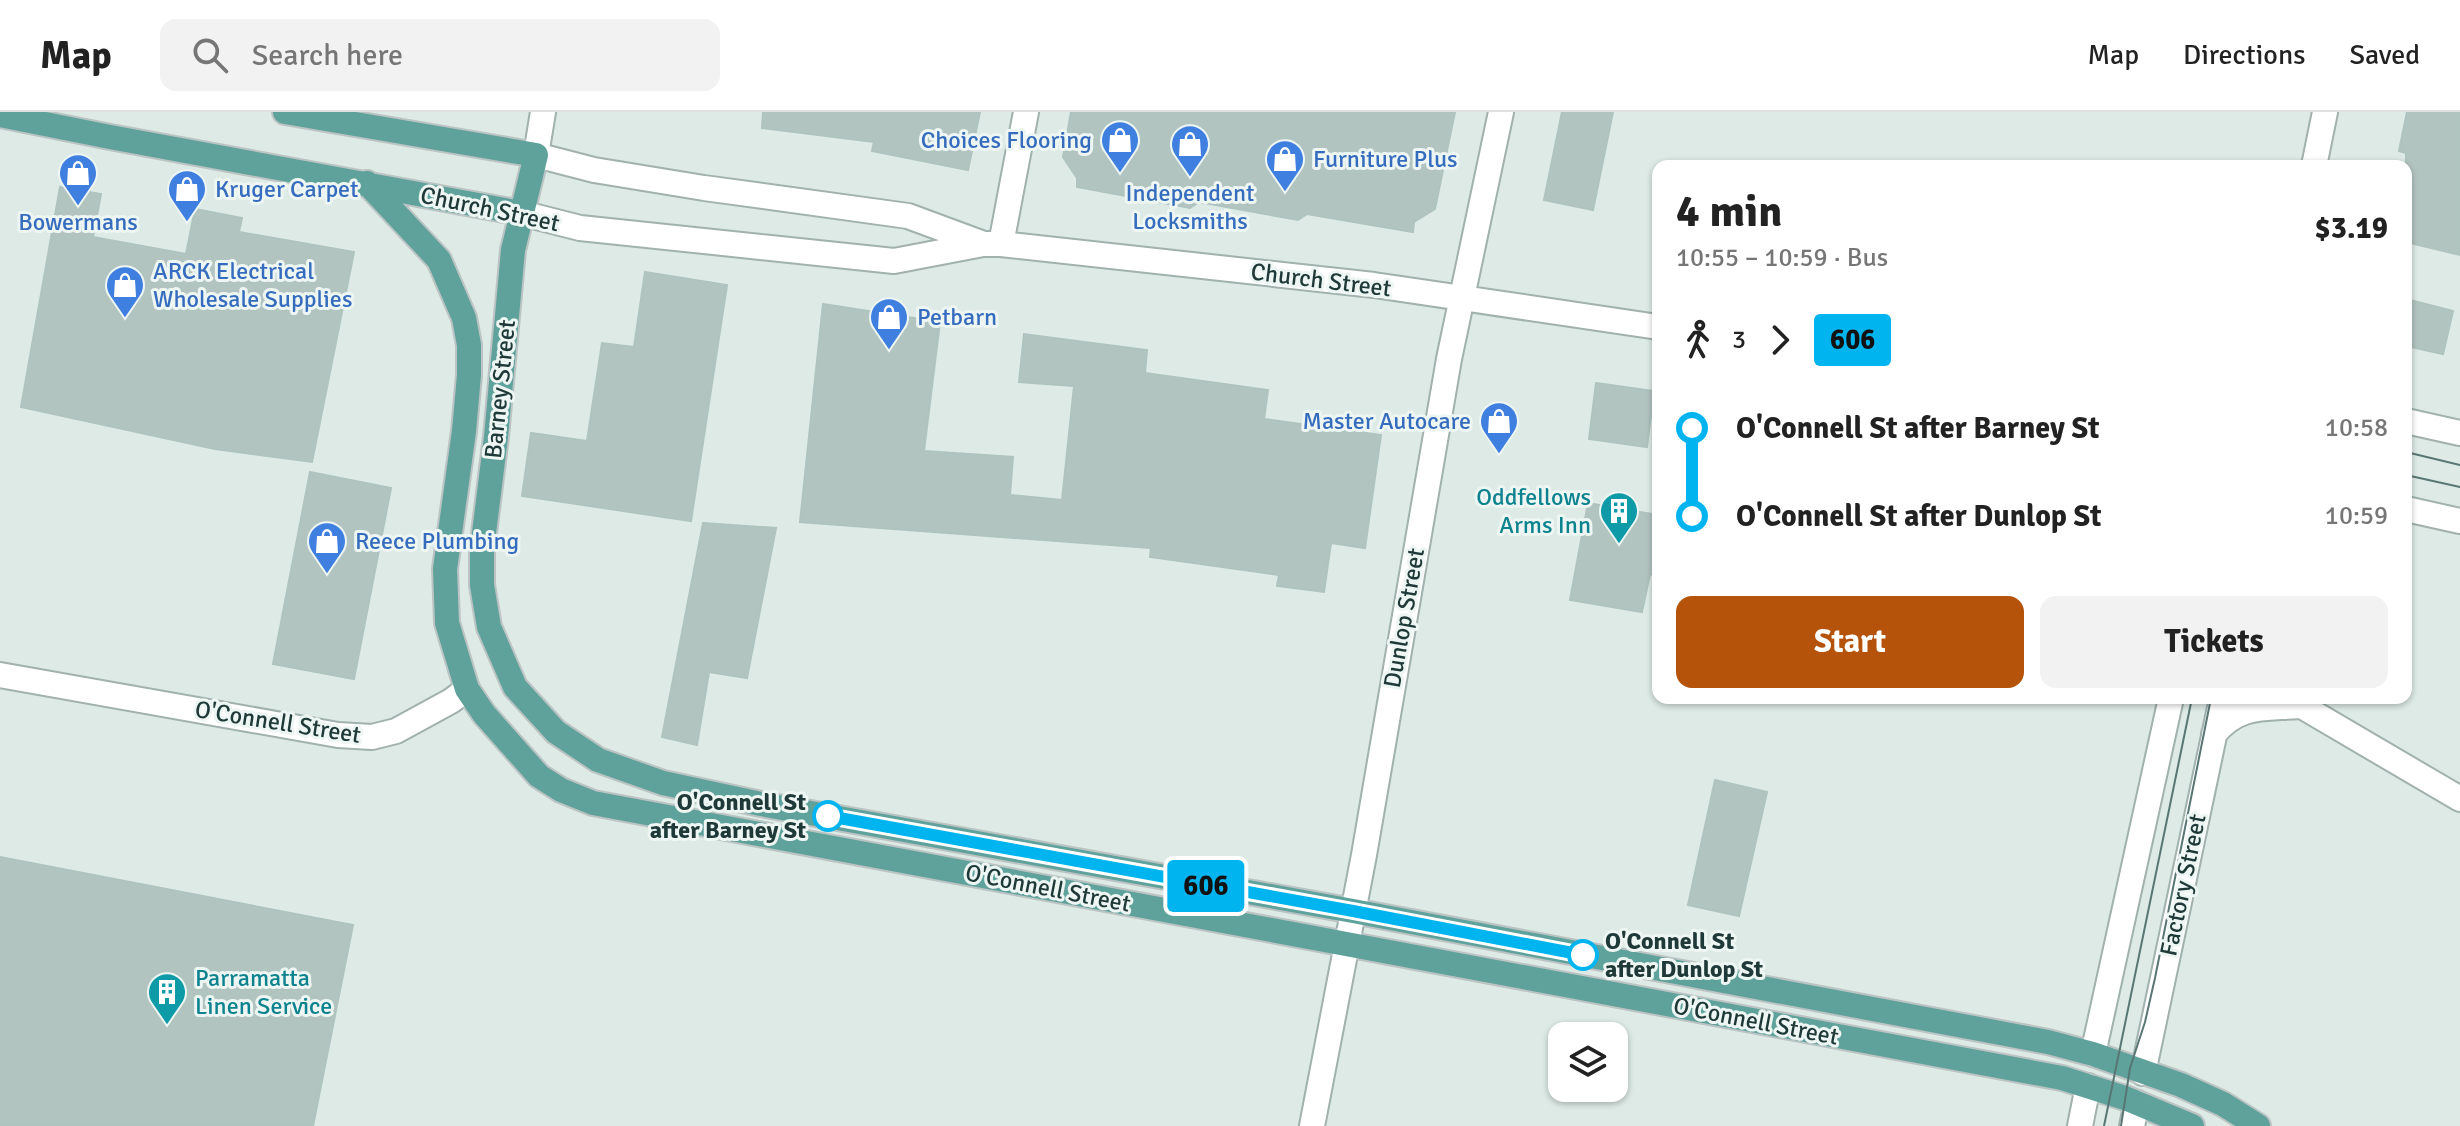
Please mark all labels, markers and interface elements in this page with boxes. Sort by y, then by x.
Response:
search box [160,19,720,91]
text: Map [40,32,112,79]
icon: search [188,33,232,77]
text: Search here [252,37,403,74]
text: Map [2087,38,2139,72]
text: Directions [2183,38,2305,72]
text: Saved [2349,38,2420,72]
shop icon: Choices Flooring [1099,119,1141,174]
shop icon: Independent Locksmiths [1169,123,1211,178]
place label: Choices Flooring [921,125,1092,155]
shop icon: Furniture Plus [1264,138,1306,193]
place label: Furniture Plus [1313,144,1458,174]
shop icon: Bowermans [57,152,99,207]
shop icon: Kruger Carpet [166,168,208,223]
place label: Kruger Carpet [215,174,359,204]
place label: Independent Locksmiths [1126,178,1254,236]
street label: Church Street [418,180,562,238]
text: 4 min [1676,185,1782,239]
place label: Bowermans [18,207,138,237]
text: $3.19 [2315,210,2388,247]
text: 10:55 – 10:59 · Bus [1676,242,1888,274]
place label: ARCK Electrical Wholesale Supplies [153,256,352,314]
street label: Church Street [1249,257,1393,303]
shop icon: ARCK Electrical Wholesale Supplies [104,264,146,319]
shop icon: Petbarn [868,296,910,351]
place label: Petbarn [917,302,997,332]
street label: Barney Street [478,318,522,460]
icon: walk [1676,318,1720,362]
icon: forward [1758,318,1802,362]
text: 606 [1830,323,1875,357]
text: 3 [1732,324,1746,356]
shop icon: Master Autocare [1478,400,1520,455]
place label: Master Autocare [1303,406,1471,436]
text: O'Connell St after Barney St [1736,410,2099,447]
text: 10:58 [2325,412,2388,444]
place label: Oddfellows Arms Inn [1476,482,1591,540]
building icon: Oddfellows Arms Inn [1598,490,1640,545]
text: O'Connell St after Dunlop St [1736,498,2102,535]
text: 10:59 [2325,500,2388,532]
shop icon: Reece Plumbing [306,520,348,575]
place label: Reece Plumbing [355,526,519,556]
street label: Dunlop Street [1377,546,1431,690]
button: Start [1676,596,2024,688]
button: Tickets [2040,596,2388,688]
street label: O'Connell Street [193,694,363,750]
place label: O'Connell St after Barney St [650,787,806,845]
marker: O'Connell St after Barney St [813,801,843,831]
street label: Factory Street [2153,811,2213,959]
street label: O'Connell Street [963,857,1133,919]
line badge: 606 [1160,860,1252,912]
text: 606 [1183,869,1229,903]
place label: O'Connell St after Dunlop St [1605,926,1763,984]
marker: O'Connell St after Dunlop St [1568,940,1598,970]
place label: Parramatta Linen Service [195,963,332,1021]
building icon: Parramatta Linen Service [146,971,188,1026]
street label: O'Connell Street [1671,990,1841,1052]
map controls [1548,1022,1628,1102]
button: layers [1548,1022,1628,1102]

